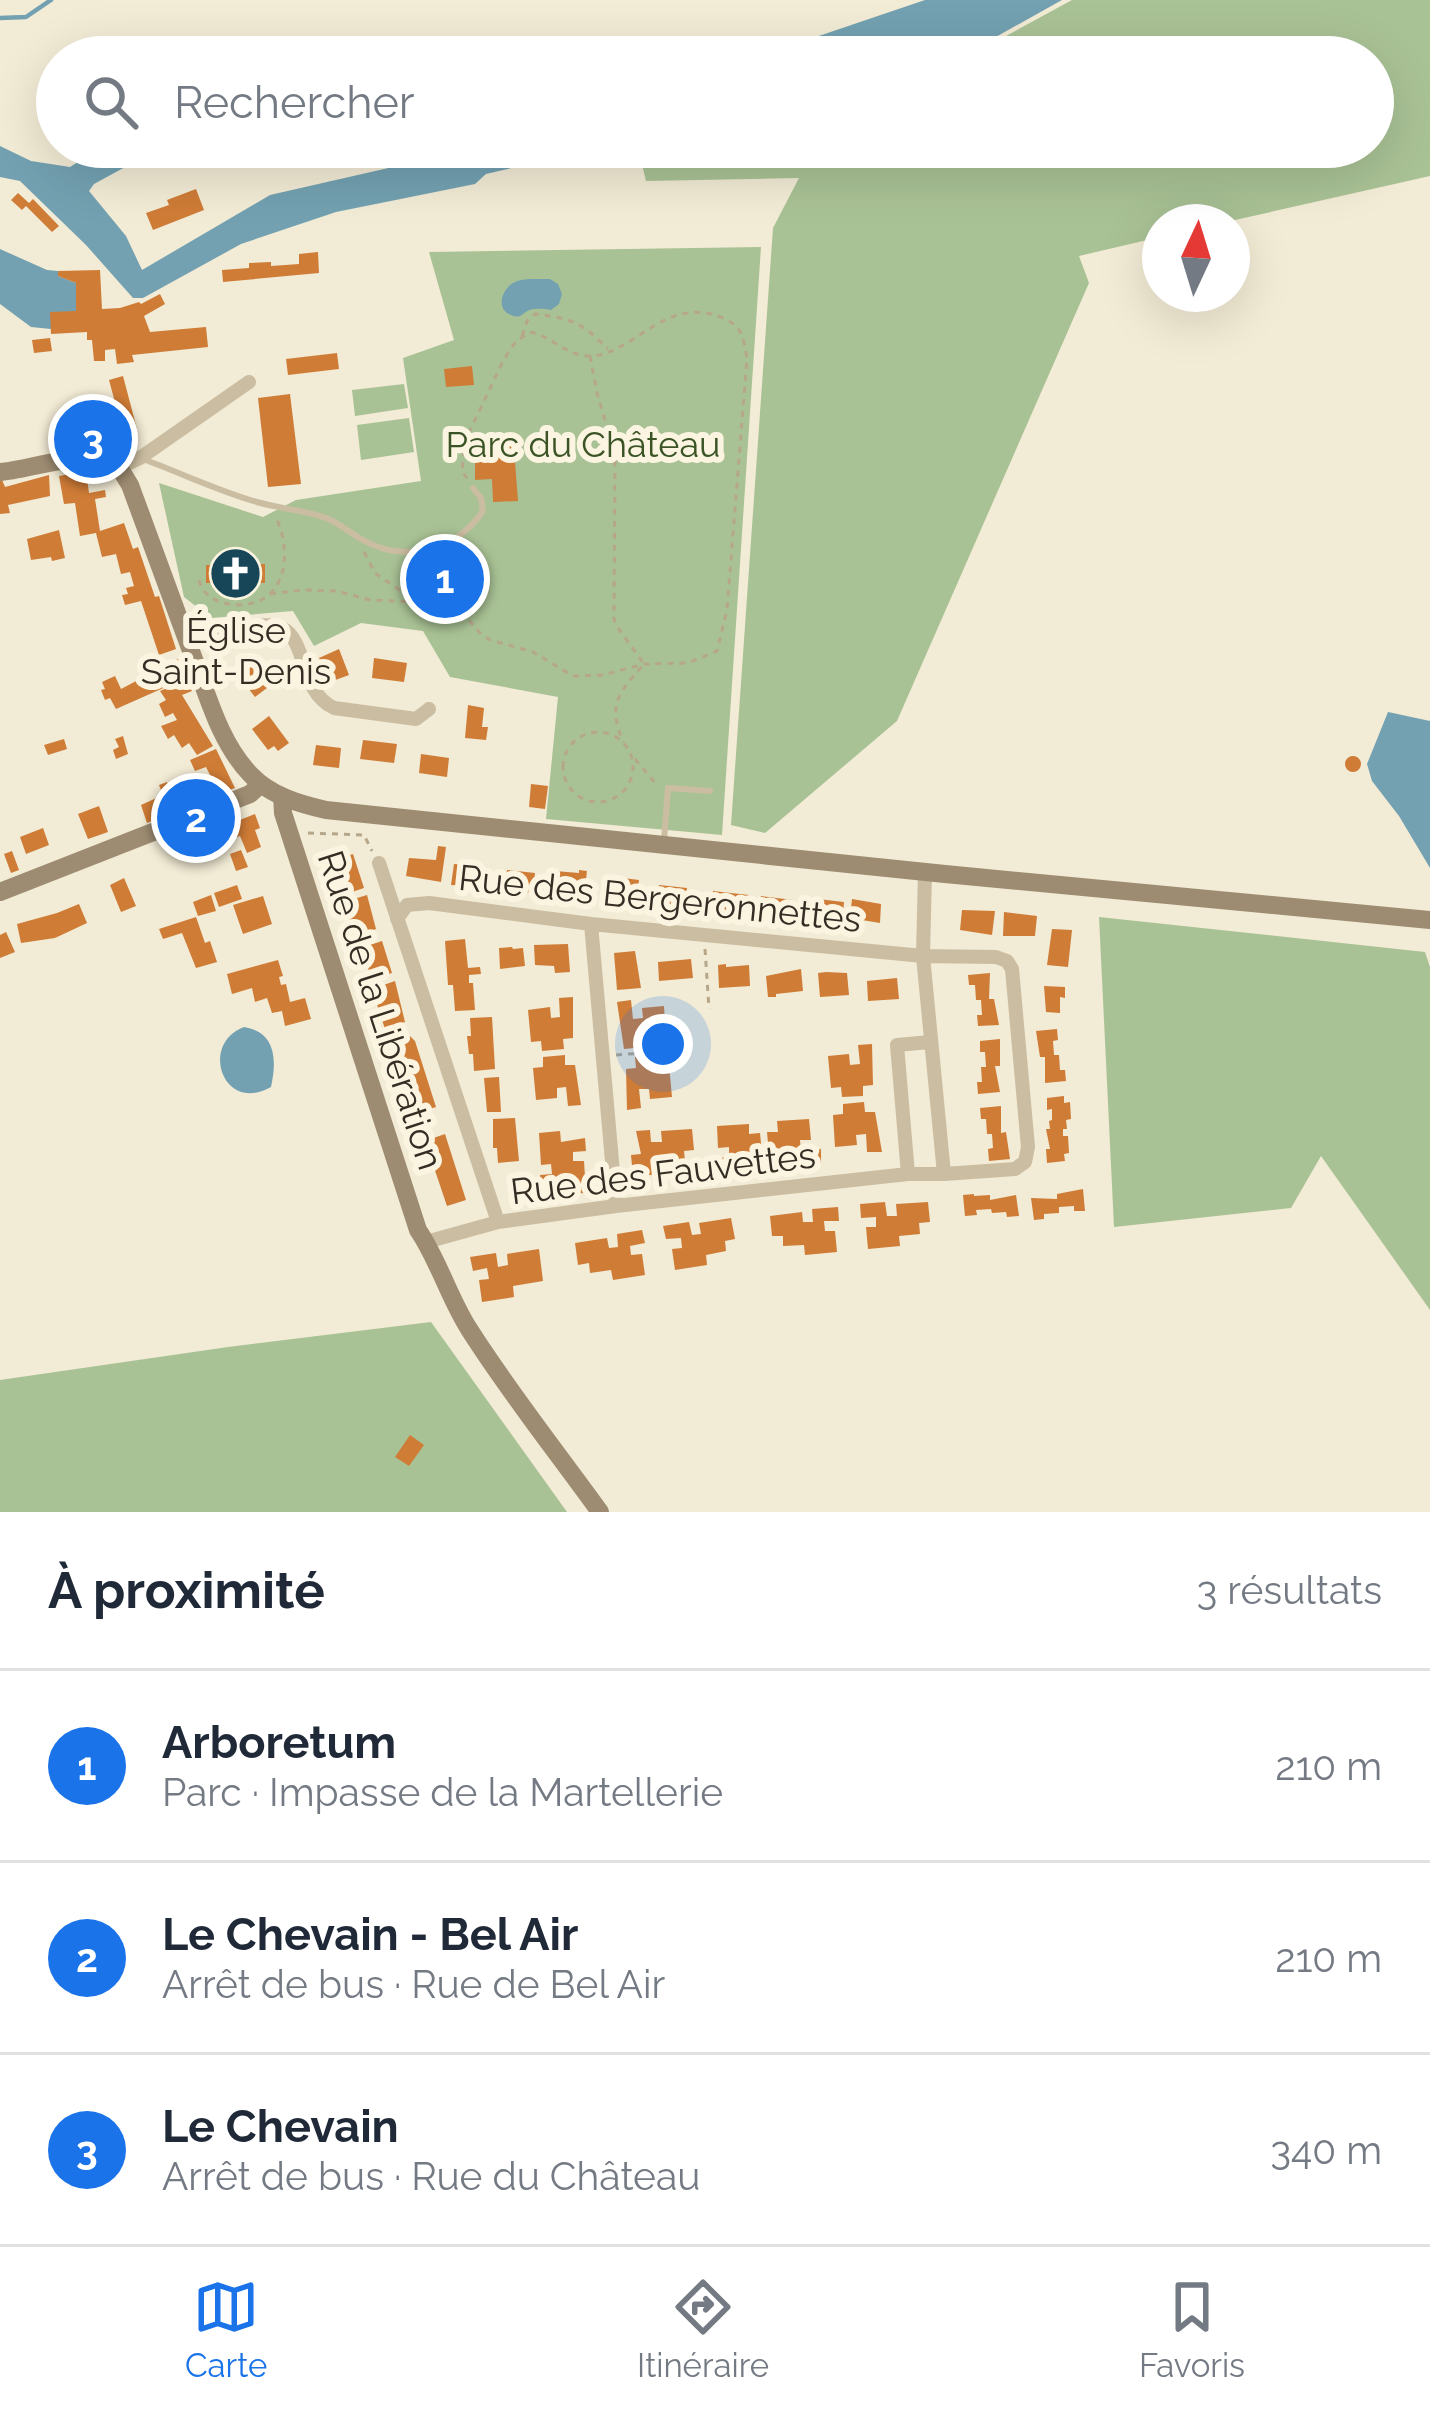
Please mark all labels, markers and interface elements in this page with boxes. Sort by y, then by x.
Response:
search box [36,36,1394,168]
icon: search [78,69,144,135]
text: Rechercher [174,76,415,129]
north arrow [1142,204,1250,312]
pin: 3 [54,394,132,484]
park label: Parc du Château [446,423,720,465]
pin: 1 [406,534,484,624]
church icon: Église Saint-Denis [208,546,264,602]
place label: Église Saint-Denis [141,609,331,692]
pin: 2 [157,773,235,863]
street label: Rue de la Libération [310,845,452,1175]
street label: Rue des Bergeronnettes [457,856,863,940]
your location [633,1014,693,1074]
street label: Rue des Fauvettes [508,1133,818,1213]
text: À proximité [48,1560,325,1620]
text: 3 résultats [1197,1567,1382,1613]
text: Arboretum [162,1716,396,1769]
text: 1 [77,1743,97,1789]
text: 210 m [1275,1743,1382,1789]
text: Parc · Impasse de la Martellerie [162,1769,723,1815]
text: Le Chevain - Bel Air [162,1908,578,1961]
text: 2 [76,1935,98,1981]
text: 210 m [1275,1935,1382,1981]
text: Arrêt de bus · Rue de Bel Air [162,1961,665,2007]
text: Le Chevain [162,2100,399,2153]
text: 3 [76,2127,98,2173]
text: 340 m [1270,2127,1382,2173]
text: Arrêt de bus · Rue du Château [162,2153,700,2199]
tab: Carte [185,2274,267,2385]
tab: Itinéraire [637,2274,769,2385]
tab: Favoris [1139,2274,1245,2385]

